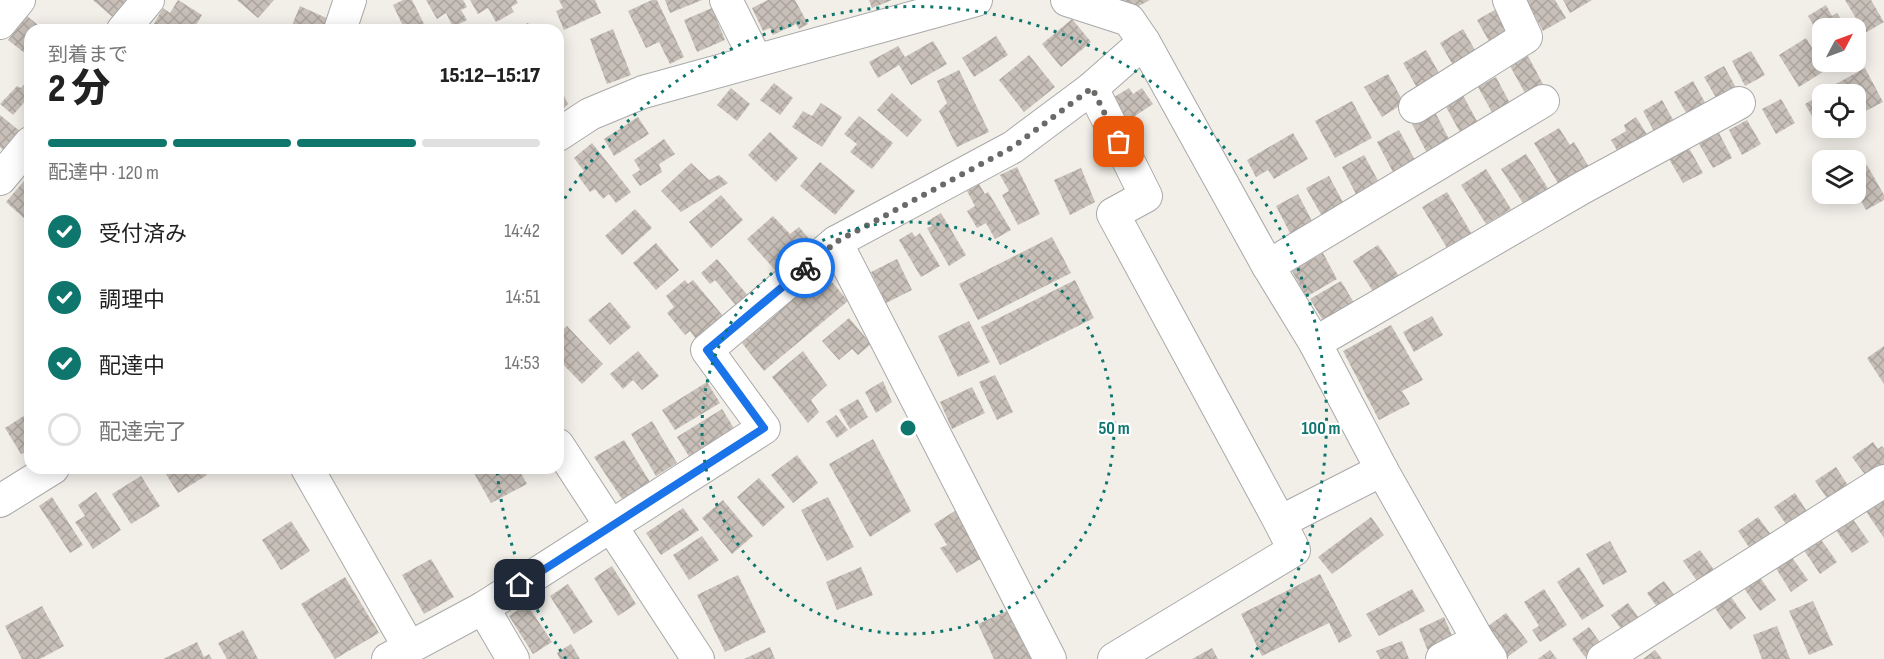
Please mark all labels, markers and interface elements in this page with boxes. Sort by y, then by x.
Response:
north arrow [1812,18,1866,72]
map controls [1812,18,1866,204]
text: 到着まで [48,43,128,67]
text: 15:12–15:17 [440,62,540,89]
text: 2 分 [48,66,111,113]
button: locate [1812,84,1866,138]
pin [1093,116,1144,167]
icon: bag [1102,125,1135,158]
button: layers [1812,150,1866,204]
text: 配達中 · 120 m [48,161,159,185]
icon: check [48,215,81,248]
text: 14:42 [504,219,540,243]
text: 受付済み [99,221,187,248]
courier [775,238,835,298]
icon: bike [789,252,822,285]
icon: check [48,281,81,314]
text: 14:51 [506,285,540,309]
text: 調理中 [99,287,165,314]
icon: check [48,347,81,380]
text: 14:53 [504,351,540,375]
text: 配達中 [99,353,165,380]
centre of rings [898,418,918,438]
text: 50 m [1098,418,1130,439]
text: 100 m [1302,418,1341,439]
text: 配達完了 [99,419,187,446]
pin [494,559,545,610]
icon: home [503,568,536,601]

